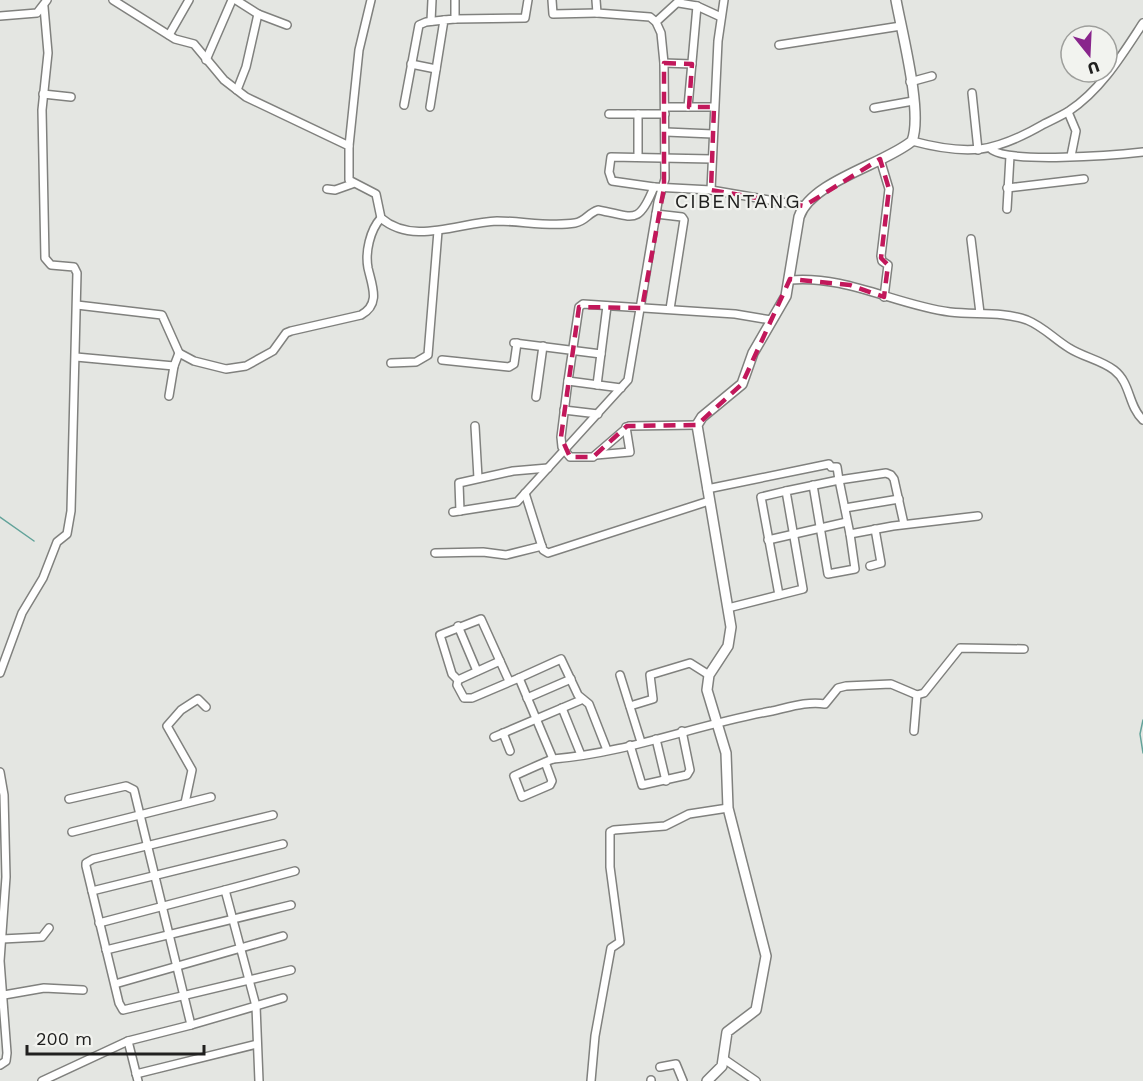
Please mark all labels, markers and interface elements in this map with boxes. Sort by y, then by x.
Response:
north arrow [1059,24,1119,84]
text: U [1085,57,1102,79]
district label: CIBENTANG [675,189,801,213]
scale bar [27,1018,204,1056]
text: 200 m [36,1028,92,1049]

